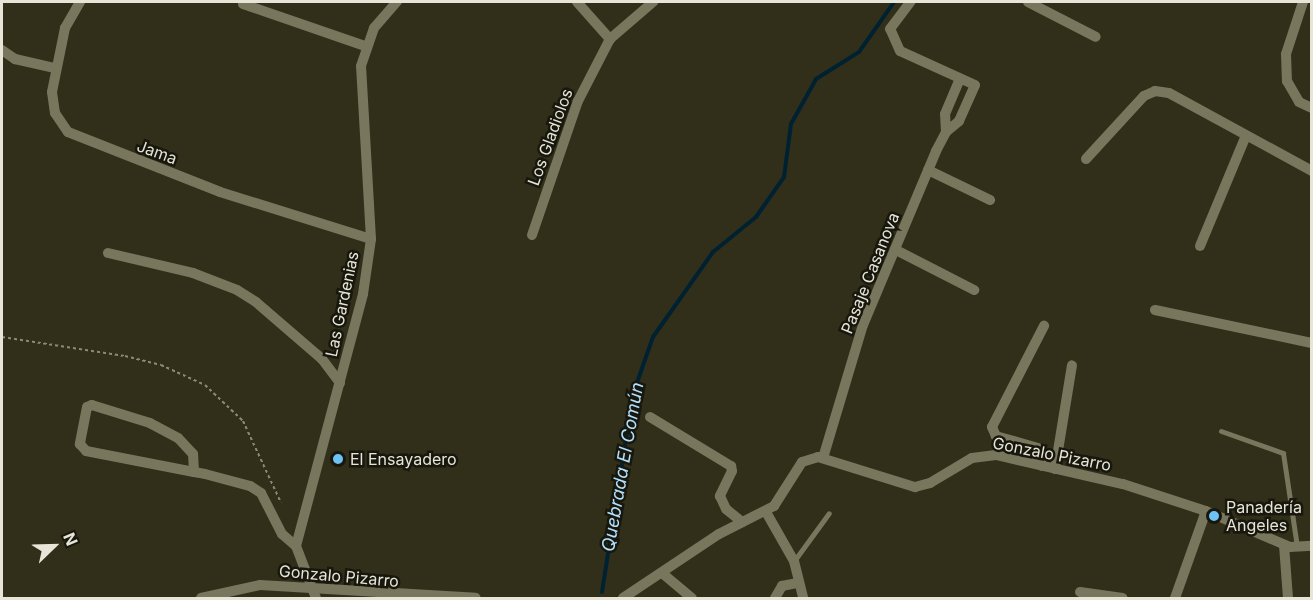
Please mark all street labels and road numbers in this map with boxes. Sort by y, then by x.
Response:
street label: Los Gladiolos [524,86,576,188]
street label: Jama [134,136,180,168]
street label: Pasaje Casanova [837,210,903,336]
street label: Las Gardenias [321,249,363,359]
street label: Gonzalo Pizarro [991,433,1113,475]
street label: Gonzalo Pizarro [278,561,400,591]

